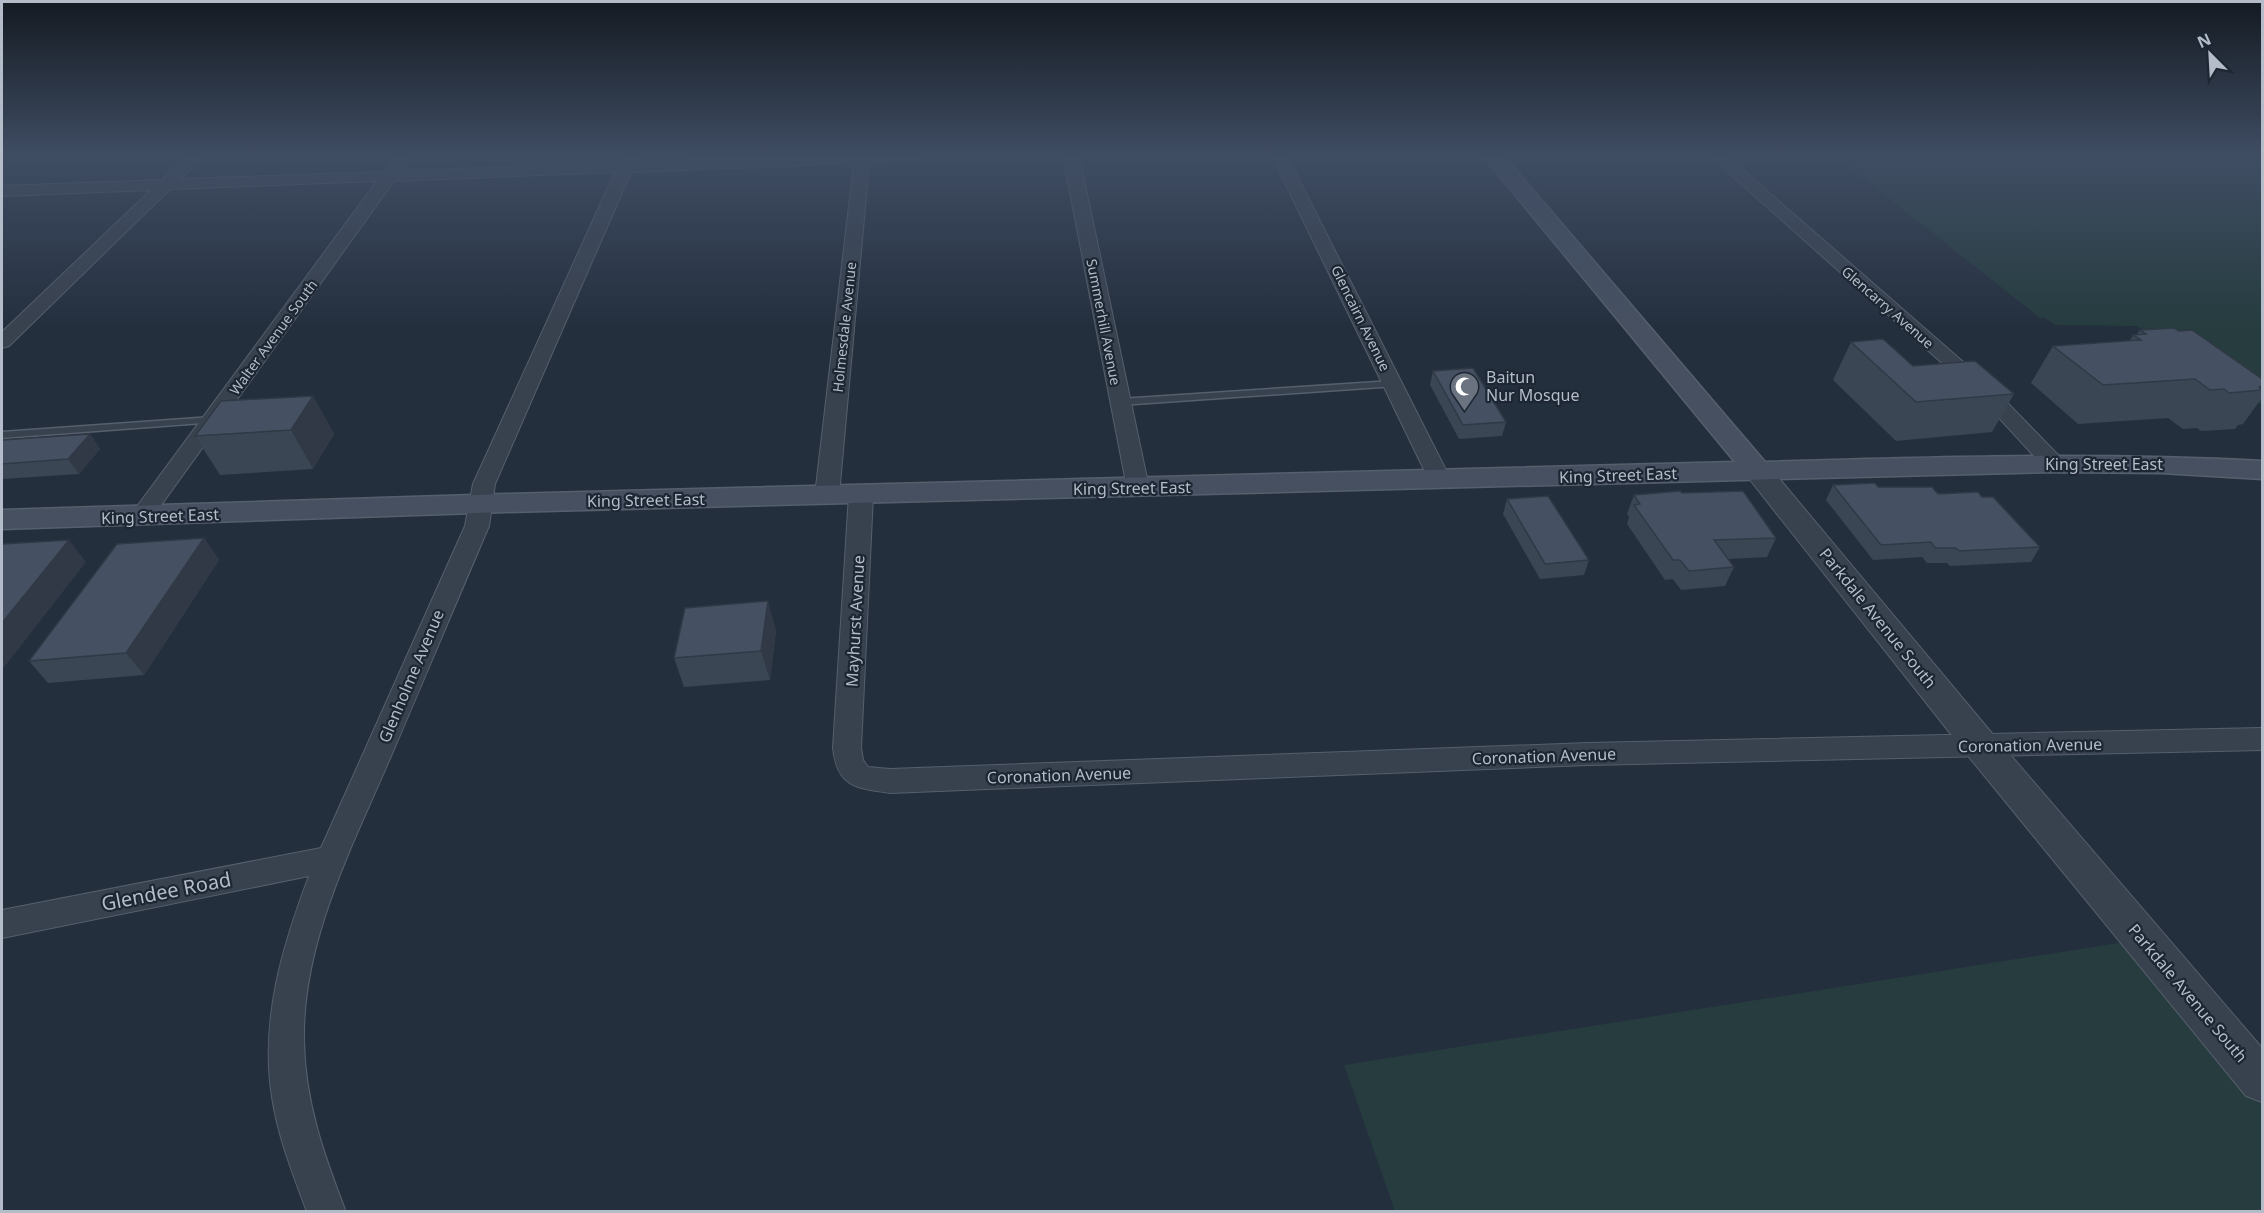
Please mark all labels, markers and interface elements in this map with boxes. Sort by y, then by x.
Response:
north arrow [2180,24,2240,84]
text: N [2193,28,2214,53]
street label: Summerhill Avenue [1082,257,1126,387]
street label: Holmesdale Avenue [828,261,860,393]
street label: Glencairn Avenue [1327,262,1395,374]
street label: Glencarry Avenue [1838,262,1938,352]
street label: Walter Avenue South [225,276,321,398]
place label: Baitun Nur Mosque [1486,366,1579,406]
mosque icon: Baitun Nur Mosque [1449,370,1481,412]
street label: King Street East [2045,453,2163,475]
street label: King Street East [1559,462,1678,488]
street label: King Street East [1073,476,1191,500]
street label: King Street East [587,488,705,512]
street label: King Street East [101,503,220,529]
street label: Parkdale Avenue South [1815,543,1941,693]
street label: Mayhurst Avenue [841,555,869,687]
street label: Glenholme Avenue [373,606,449,746]
street label: Coronation Avenue [1958,733,2102,757]
street label: Coronation Avenue [1471,742,1617,770]
street label: Coronation Avenue [986,761,1132,789]
street label: Glendee Road [99,865,233,917]
street label: Parkdale Avenue South [2124,919,2252,1067]

